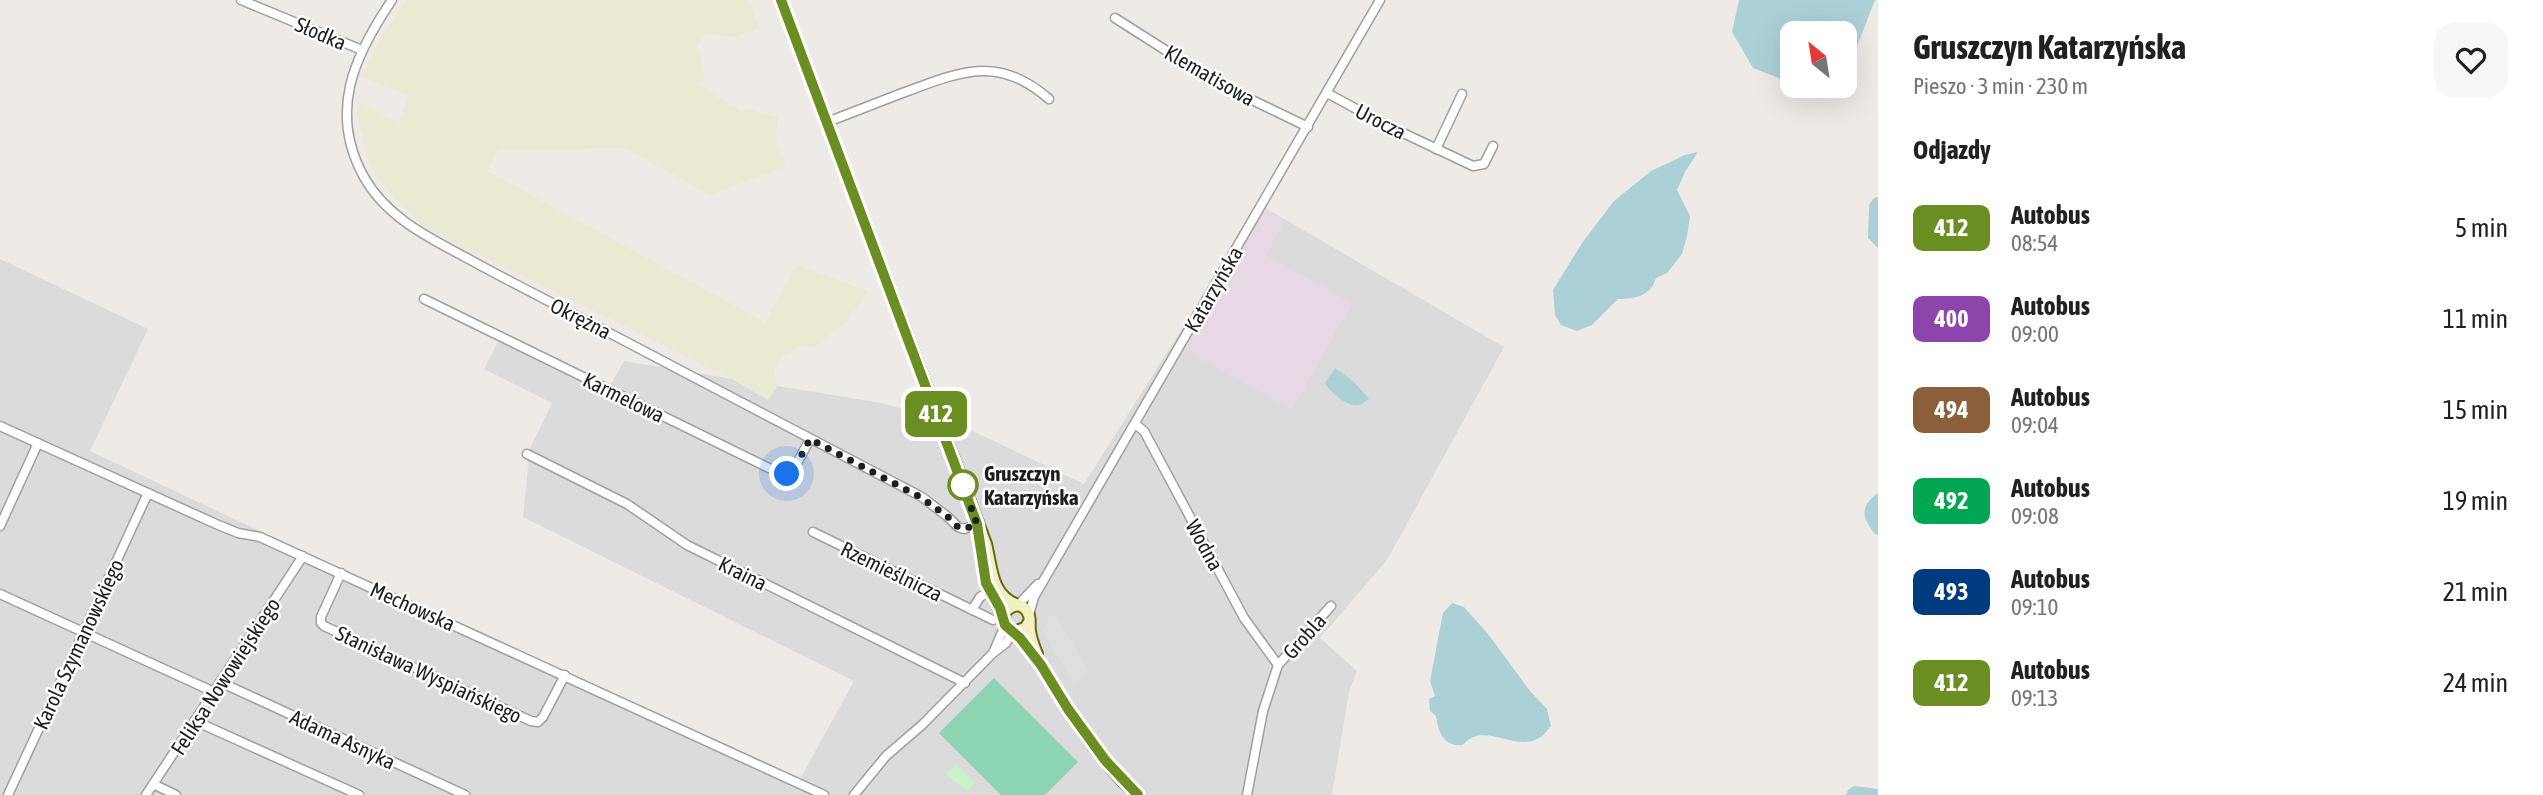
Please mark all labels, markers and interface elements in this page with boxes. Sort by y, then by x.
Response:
street label: Słodka [292,12,350,54]
north arrow [1780,21,1857,98]
map controls [1780,21,1857,98]
button: heart [2434,23,2508,97]
text: Gruszczyn Katarzyńska [1913,28,2186,66]
street label: Klematisowa [1161,40,1259,110]
text: Pieszo · 3 min · 230 m [1913,73,2088,99]
street label: Urocza [1352,98,1410,144]
text: Odjazdy [1913,135,1991,165]
text: Autobus [2011,200,2090,230]
text: 5 min [2455,213,2508,243]
text: 412 [1935,214,1968,241]
text: 08:54 [2011,230,2058,256]
street label: Katarzyńska [1179,242,1247,336]
text: Autobus [2011,291,2090,321]
street label: Okrężna [547,293,615,343]
text: 11 min [2443,304,2508,334]
text: 400 [1935,305,1968,332]
text: 09:00 [2011,321,2059,347]
street label: Karmelowa [579,367,669,427]
text: Autobus [2011,382,2090,412]
line badge: 412 [896,391,976,437]
text: 15 min [2443,395,2508,425]
text: 494 [1935,396,1968,423]
text: 412 [919,400,953,427]
text: 09:04 [2011,412,2059,438]
your location [769,456,804,491]
place label: Gruszczyn Katarzyńska [984,461,1079,509]
marker: Gruszczyn Katarzyńska [948,470,978,500]
text: Autobus [2011,473,2090,503]
text: 19 min [2443,486,2508,516]
text: 492 [1935,487,1968,514]
text: 09:08 [2011,503,2059,529]
street label: Wodna [1181,515,1229,575]
street label: Rzemieślnicza [837,536,947,606]
street label: Kraina [715,551,771,595]
street label: Karola Szymanowskiego [28,555,128,733]
text: Autobus [2011,564,2090,594]
street label: Mechowska [367,577,459,635]
text: 21 min [2443,577,2508,607]
text: 493 [1935,578,1968,605]
street label: Feliksa Nowowiejskiego [165,593,285,759]
text: 09:10 [2011,594,2058,620]
street label: Grobla [1278,608,1330,664]
street label: Stanisława Wyspiańskiego [332,620,526,728]
text: Autobus [2011,655,2090,685]
text: 24 min [2443,668,2508,698]
text: 412 [1935,669,1968,696]
text: 09:13 [2011,685,2058,711]
street label: Adama Asnyka [287,704,399,774]

